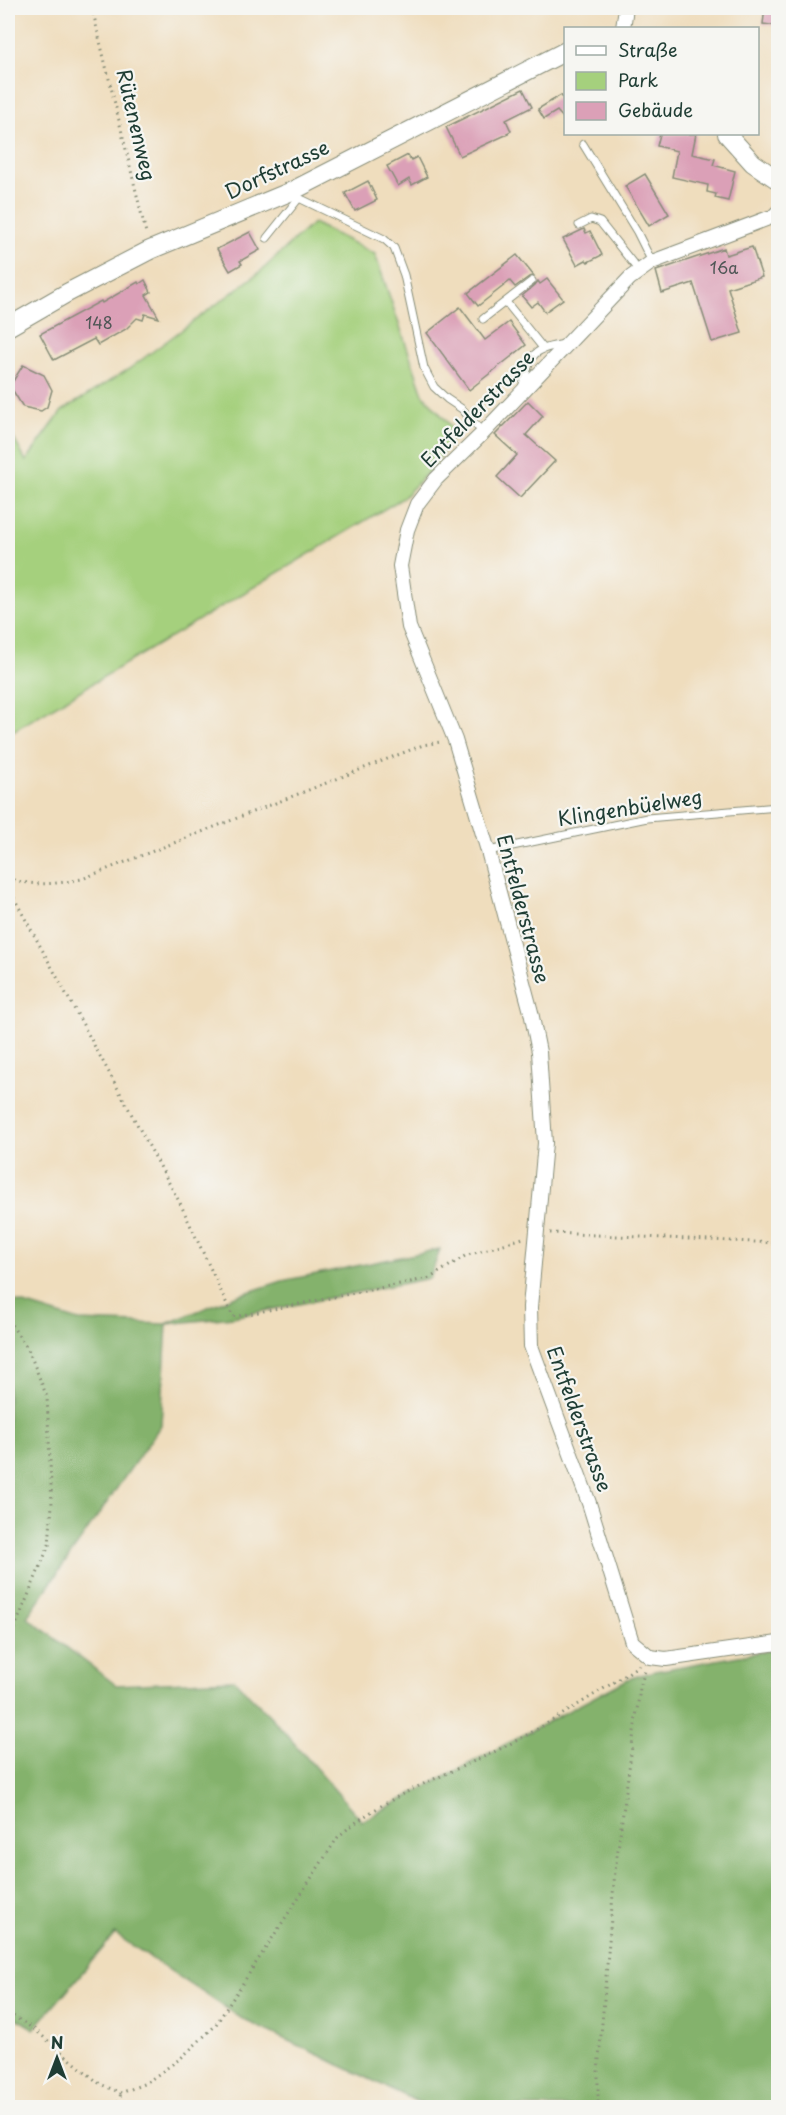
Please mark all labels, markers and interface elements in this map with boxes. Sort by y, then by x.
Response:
legend [564,27,759,135]
text: Straße [618,36,678,63]
street label: Rütenenweg [110,66,164,184]
text: Park [618,66,658,93]
text: Gebäude [618,96,693,123]
street label: Dorfstrasse [219,132,334,206]
house number: 16a [710,255,738,279]
house number: 148 [85,310,113,334]
street label: Entfelderstrasse [413,343,541,474]
street label: Klingenbüelweg [555,781,704,833]
street label: Entfelderstrasse [490,831,558,987]
street label: Entfelderstrasse [540,1342,620,1496]
north arrow [27,2028,87,2088]
text: N [51,2030,63,2054]

